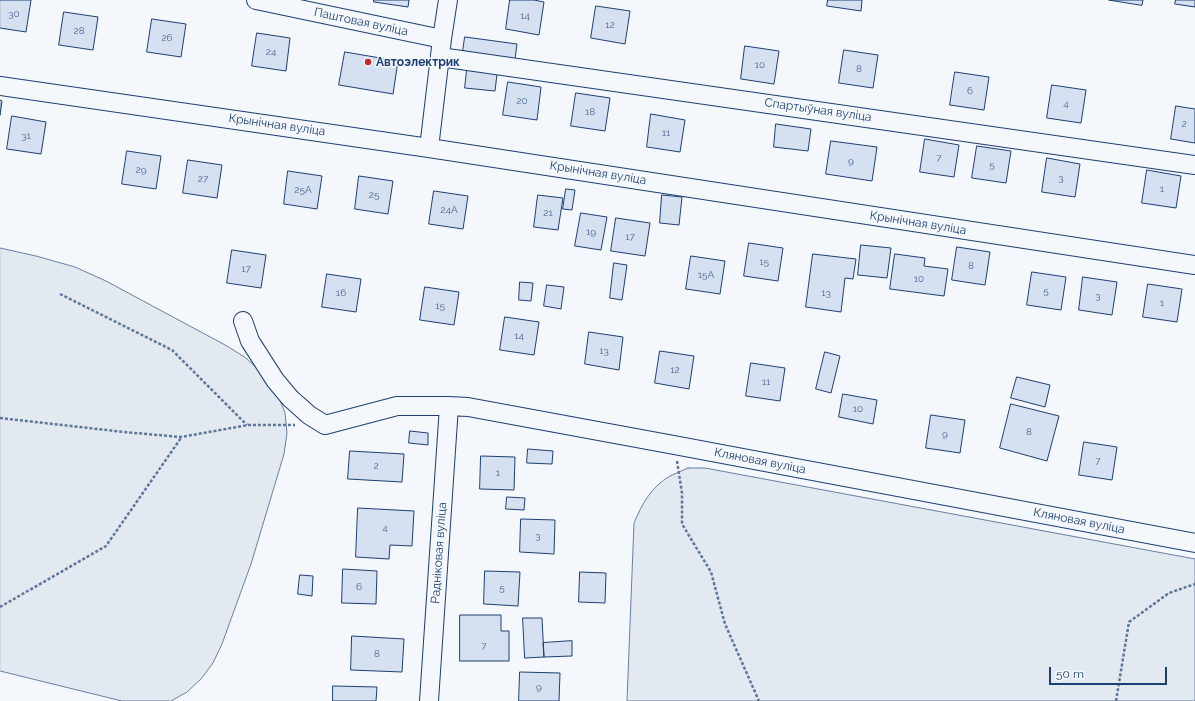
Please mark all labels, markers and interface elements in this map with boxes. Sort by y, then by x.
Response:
street label: Паштовая вуліца [313,5,409,39]
house number: 30 [8,8,20,20]
house number: 14 [520,10,530,22]
house number: 12 [605,19,615,31]
house number: 28 [73,25,85,37]
house number: 26 [161,32,173,44]
house number: 24 [266,46,276,58]
place label: Автоэлектрик [376,55,460,69]
marker: Автоэлектрик [363,57,373,67]
house number: 10 [755,59,765,71]
house number: 8 [856,63,862,75]
house number: 6 [967,85,973,97]
house number: 20 [516,95,528,107]
street label: Спартыўная вуліца [764,95,872,125]
house number: 4 [1063,98,1069,110]
house number: 18 [585,106,595,118]
street label: Крынічная вуліца [228,111,326,139]
house number: 2 [1181,118,1187,130]
house number: 11 [662,127,670,139]
house number: 31 [21,130,31,142]
house number: 7 [936,152,942,164]
house number: 9 [848,155,854,167]
street label: Крынічная вуліца [549,158,647,188]
house number: 5 [989,159,995,171]
house number: 29 [135,164,147,176]
house number: 3 [1058,172,1064,184]
house number: 27 [198,173,208,185]
house number: 1 [1160,183,1164,195]
house number: 25А [294,184,312,196]
house number: 25 [369,189,379,201]
house number: 24А [440,204,458,216]
house number: 21 [543,207,553,219]
street label: Крынічная вуліца [869,208,967,238]
house number: 19 [586,226,596,238]
house number: 17 [625,231,635,243]
house number: 15 [759,256,769,268]
house number: 8 [968,260,974,272]
house number: 17 [241,263,251,275]
house number: 15А [698,269,714,281]
house number: 10 [914,273,924,285]
house number: 5 [1043,285,1049,297]
house number: 16 [336,287,346,299]
house number: 13 [821,287,831,299]
house number: 3 [1095,290,1101,302]
house number: 1 [1160,297,1164,309]
house number: 15 [435,300,445,312]
house number: 14 [514,330,524,342]
house number: 13 [599,345,609,357]
house number: 12 [670,364,680,376]
house number: 11 [762,376,770,388]
house number: 10 [853,403,863,415]
house number: 8 [1026,426,1032,438]
house number: 9 [942,428,948,440]
street label: Кляновая вуліца [713,445,807,477]
house number: 7 [1095,455,1101,467]
house number: 2 [373,460,379,472]
house number: 1 [496,467,500,479]
street label: Радніковая вуліца [428,502,450,604]
street label: Кляновая вуліца [1032,505,1126,537]
house number: 4 [382,522,388,534]
house number: 3 [535,530,541,542]
house number: 6 [356,581,362,593]
house number: 5 [499,582,505,594]
house number: 7 [481,640,487,652]
house number: 8 [374,648,380,660]
scale bar [1051,659,1169,685]
text: 50 m [1056,667,1084,681]
house number: 9 [536,681,542,693]

